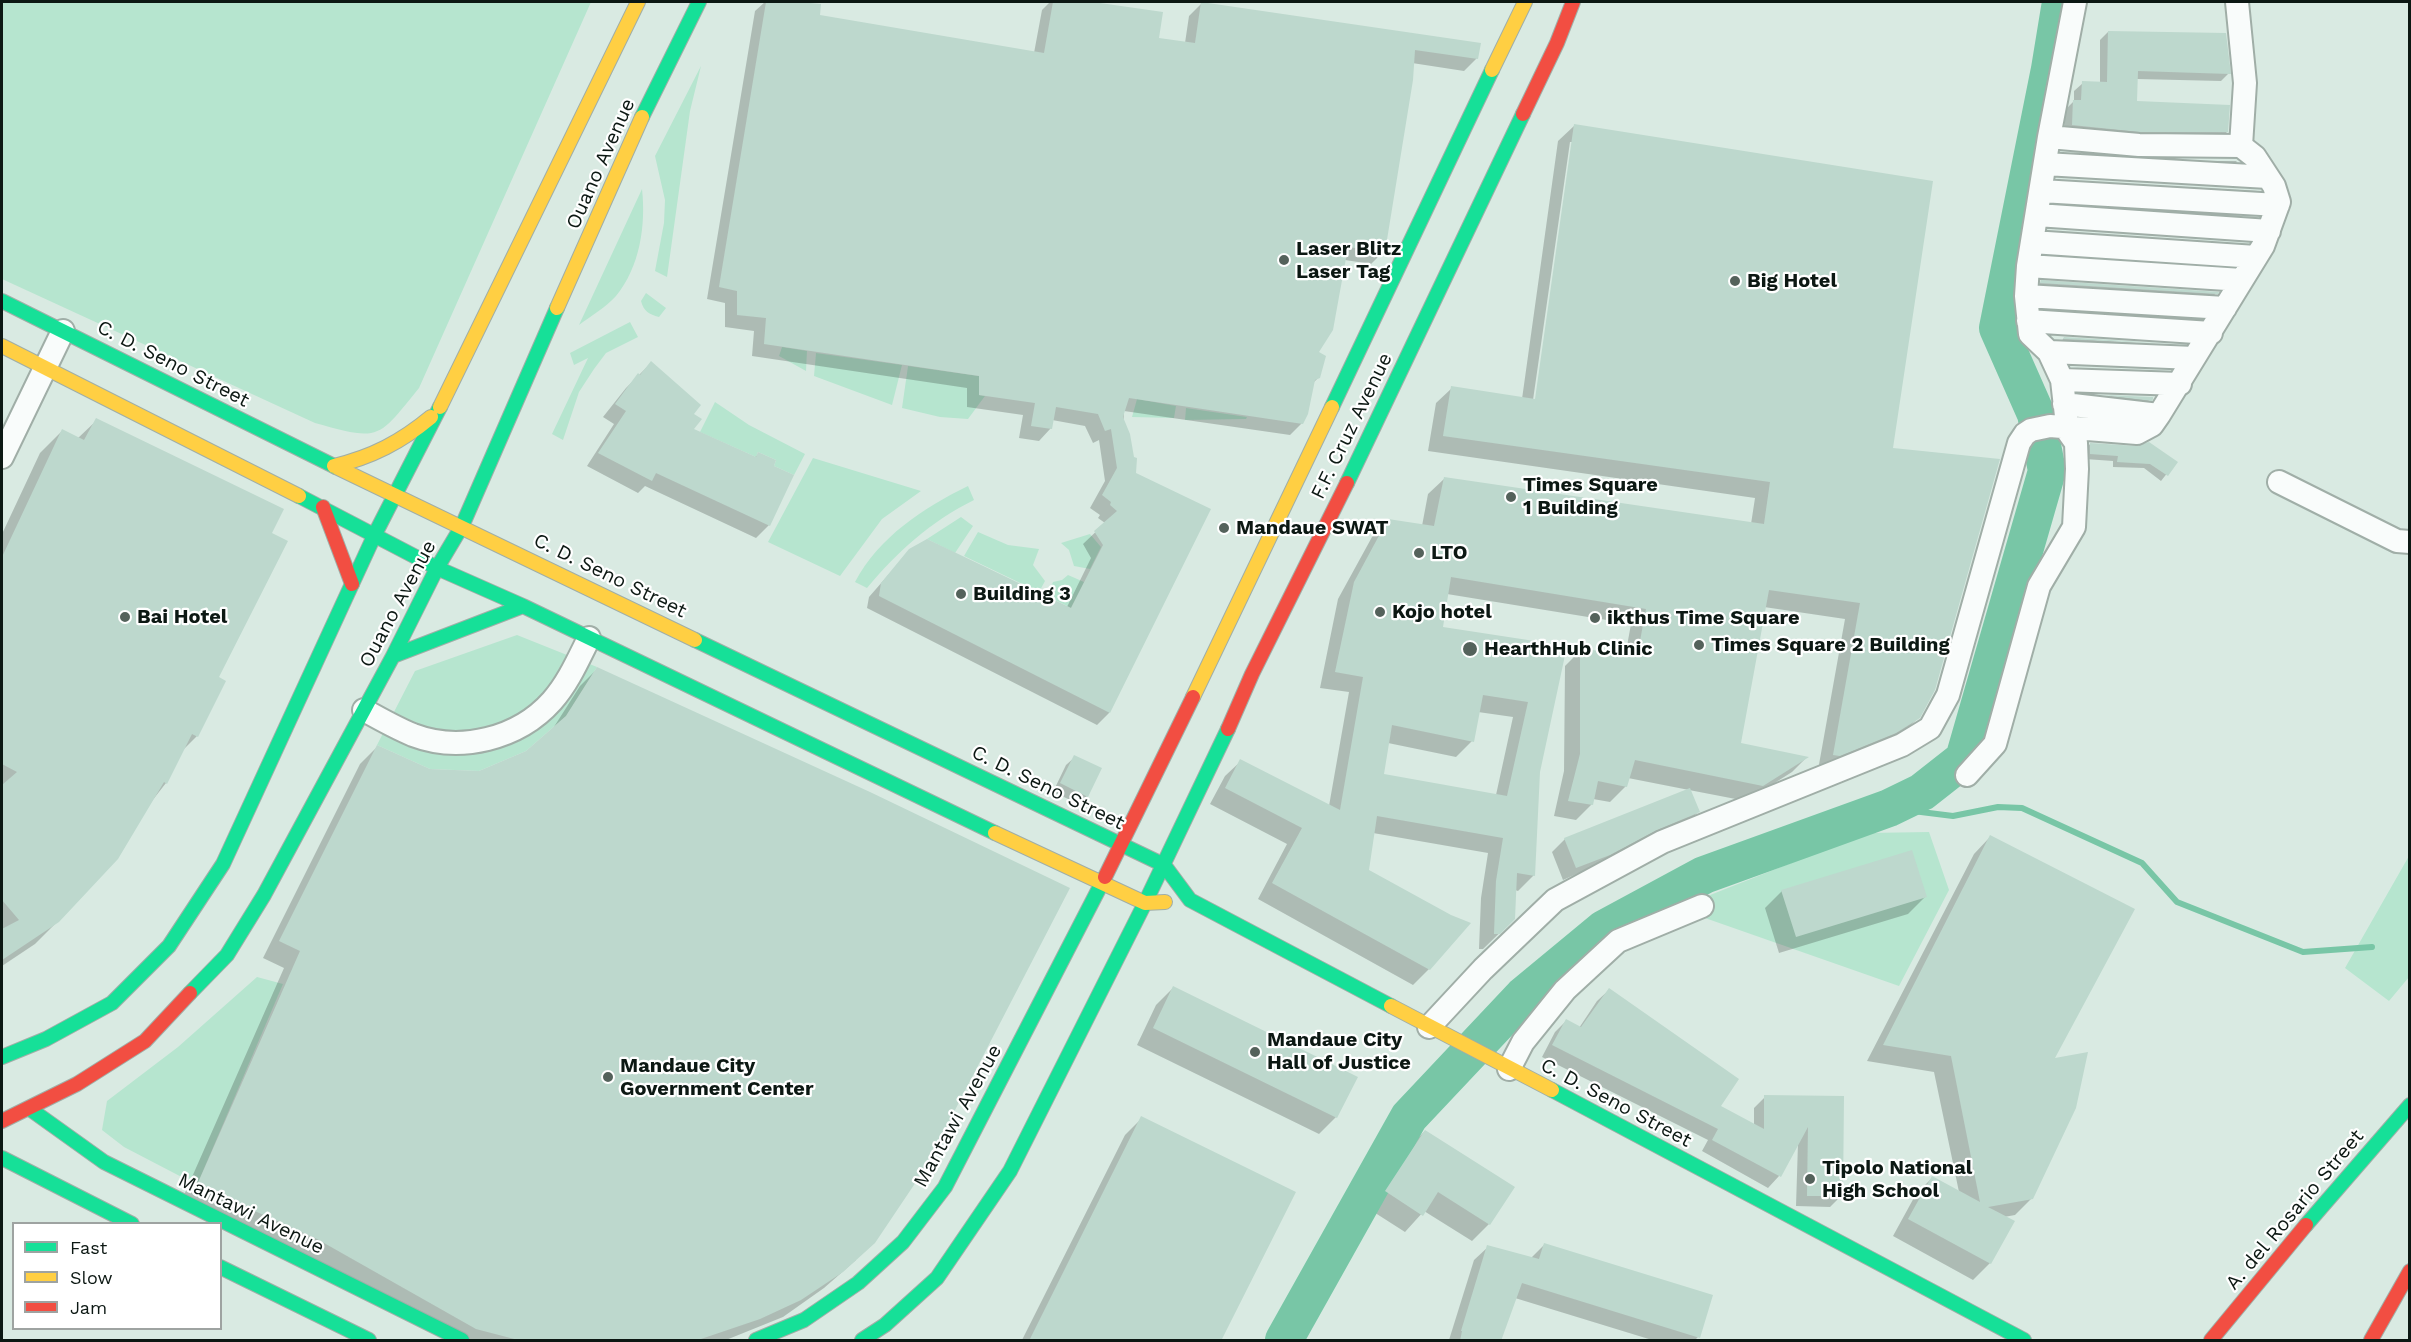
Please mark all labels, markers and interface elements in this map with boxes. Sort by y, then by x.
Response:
street label: Ouano Avenue [561,95,641,233]
place label: Laser Blitz Laser Tag [1296,237,1401,284]
marker: Laser Blitz Laser Tag [1277,253,1291,267]
place label: Big Hotel [1747,269,1837,293]
marker: Big Hotel [1728,274,1742,288]
street label: C. D. Seno Street [93,315,253,413]
street label: F.F. Cruz Avenue [1306,349,1398,503]
place label: Times Square 1 Building [1523,473,1658,520]
marker: Times Square 1 Building [1504,490,1518,504]
place label: Mandaue SWAT [1236,516,1389,540]
marker: Mandaue SWAT [1217,521,1231,535]
street label: C. D. Seno Street [530,529,690,623]
street label: Ouano Avenue [354,536,442,672]
place label: LTO [1431,541,1468,565]
marker: LTO [1412,546,1426,560]
place label: Building 3 [973,582,1071,606]
marker: Building 3 [954,587,968,601]
place label: Kojo hotel [1392,600,1492,624]
place label: Bai Hotel [137,605,227,629]
marker: Kojo hotel [1373,605,1387,619]
place label: ikthus Time Square [1607,606,1800,630]
marker: Bai Hotel [118,610,132,624]
marker: ikthus Time Square [1588,611,1602,625]
place label: Times Square 2 Building [1711,633,1950,657]
place label: HearthHub Clinic [1484,637,1653,661]
marker: Times Square 2 Building [1692,638,1706,652]
marker: HearthHub Clinic [1461,640,1479,658]
street label: C. D. Seno Street [968,741,1128,835]
place label: Mandaue City Hall of Justice [1267,1028,1411,1075]
street label: Mantawi Avenue [909,1040,1007,1192]
marker: Mandaue City Hall of Justice [1248,1045,1262,1059]
street label: C. D. Seno Street [1536,1053,1696,1153]
place label: Mandaue City Government Center [620,1054,814,1101]
marker: Mandaue City Government Center [601,1070,615,1084]
street label: A. del Rosario Street [2221,1125,2369,1295]
place label: Tipolo National High School [1822,1156,1972,1203]
street label: Mantawi Avenue [174,1168,328,1260]
marker: Tipolo National High School [1803,1172,1817,1186]
legend [12,1222,222,1330]
text: Fast [70,1237,107,1258]
text: Slow [70,1267,113,1288]
text: Jam [70,1297,107,1318]

